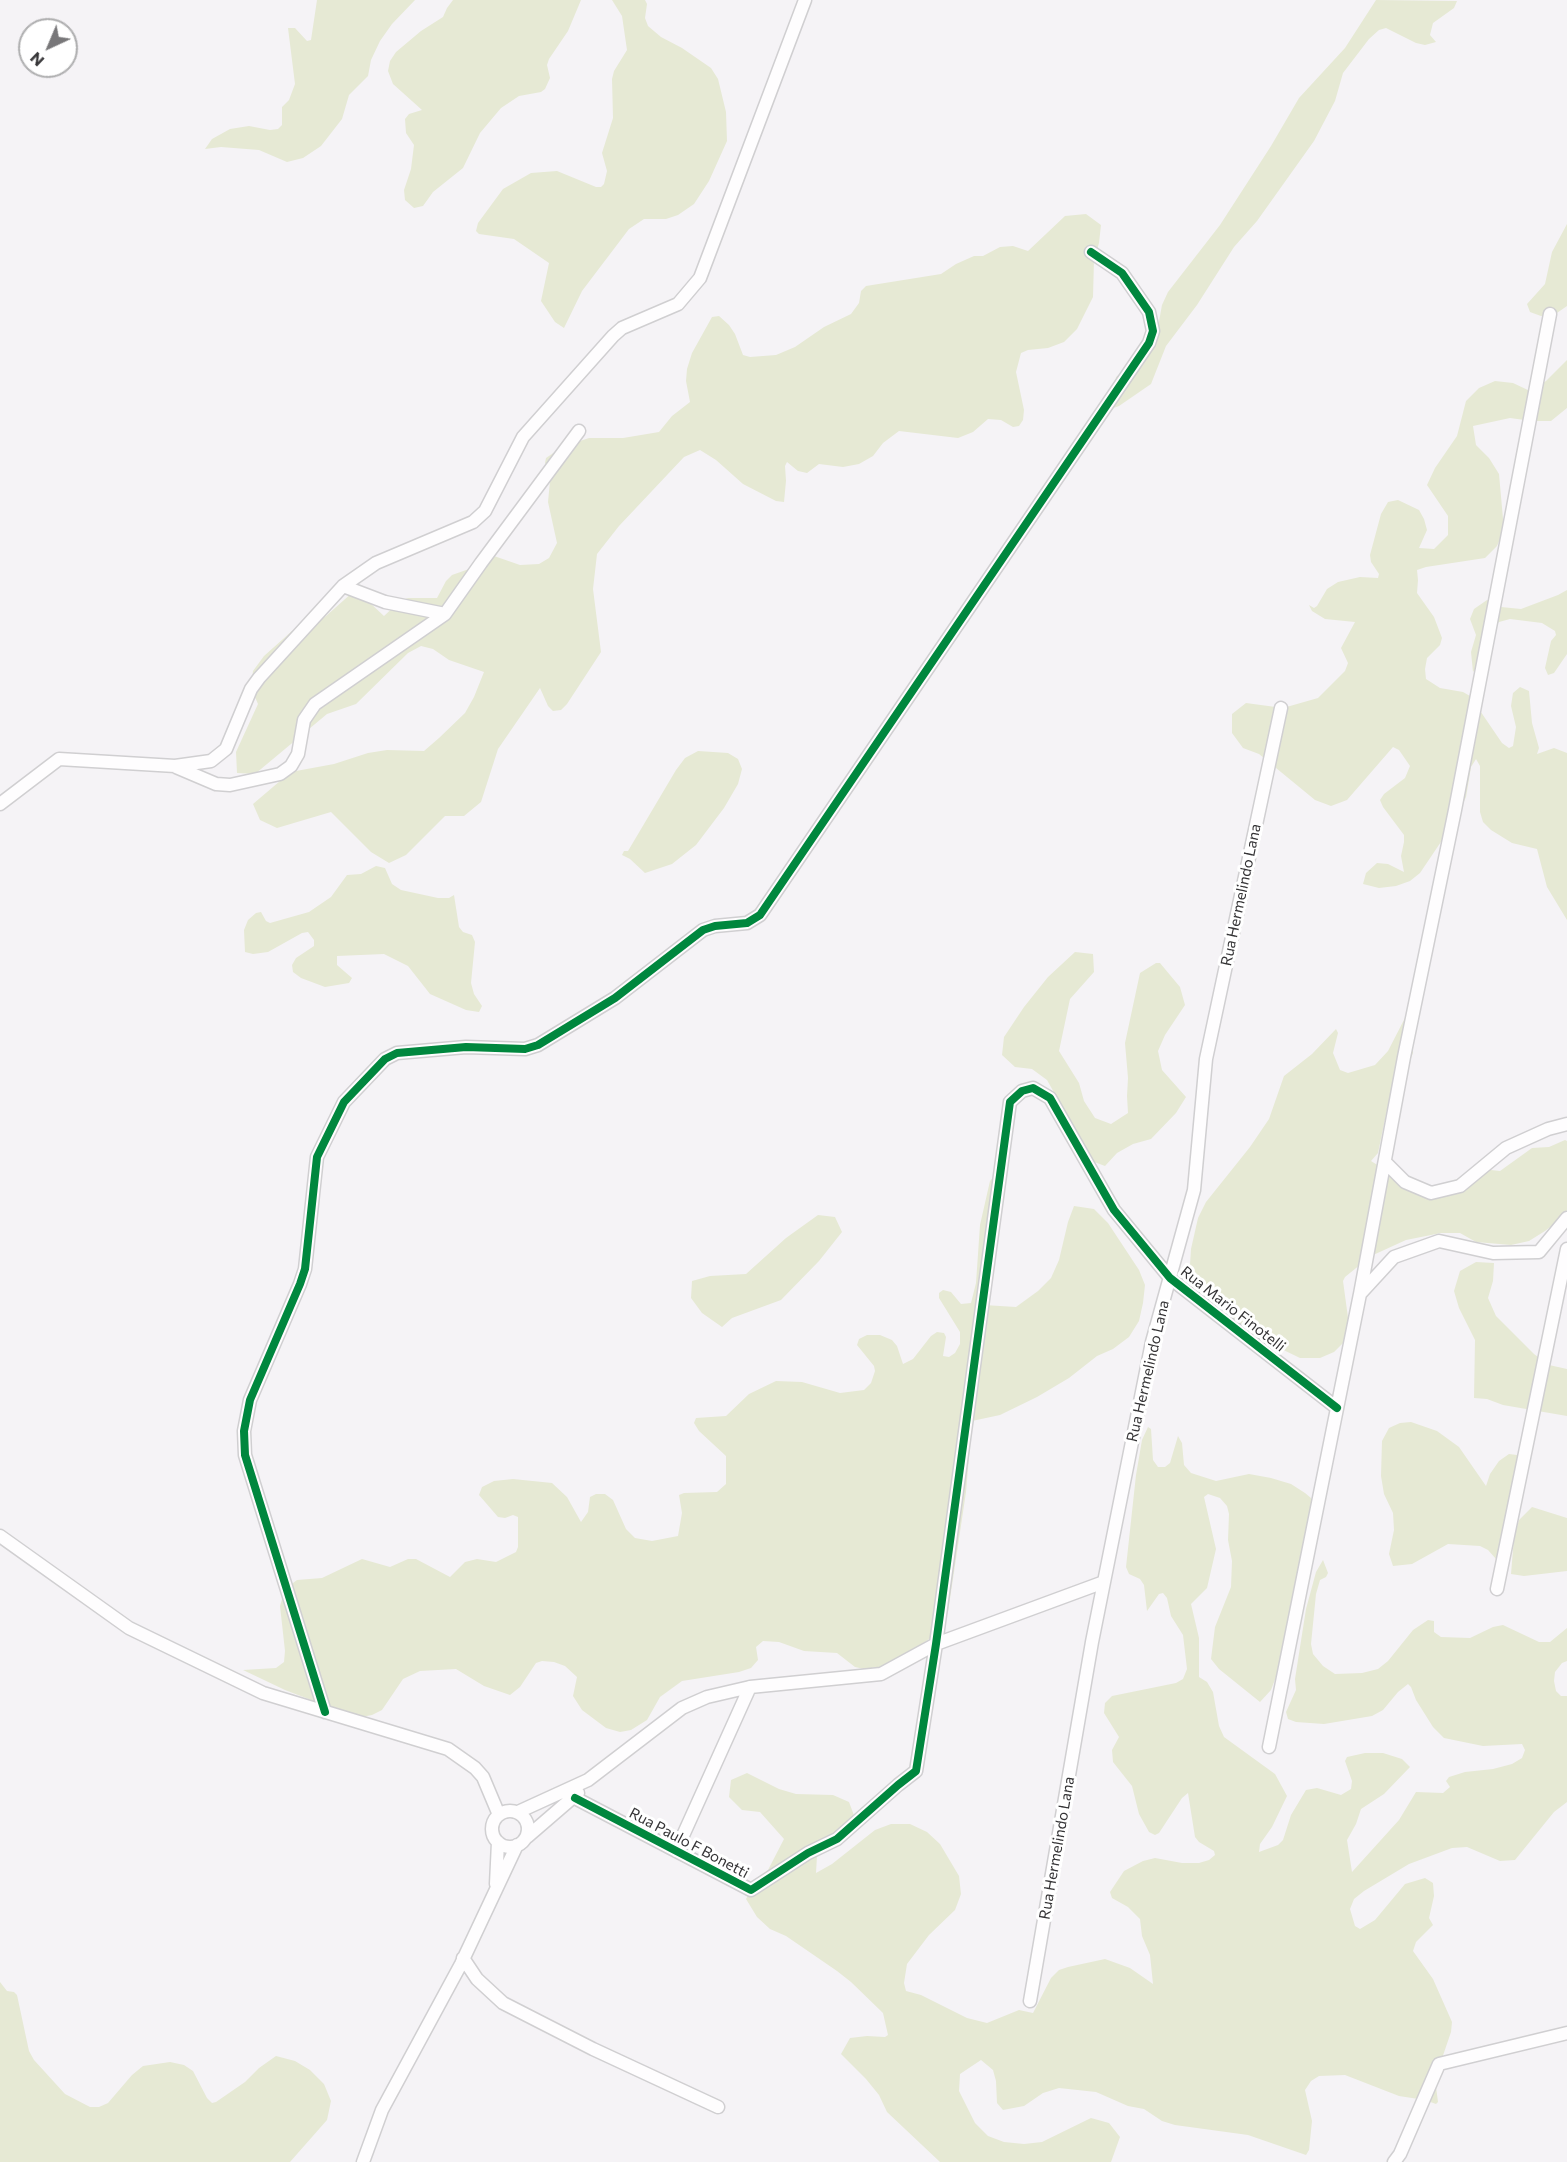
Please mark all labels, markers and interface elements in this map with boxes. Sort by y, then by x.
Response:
north arrow [18,18,78,78]
text: N [26,49,47,71]
street label: Rua Hermelindo Lana [1217,822,1265,968]
street label: Rua Mario Finotelli [1177,1262,1289,1356]
street label: Rua Hermelindo Lana [1123,1298,1173,1444]
street label: Rua Hermelindo Lana [1036,1775,1078,1921]
street label: Rua Paulo F Bonetti [626,1804,752,1882]

